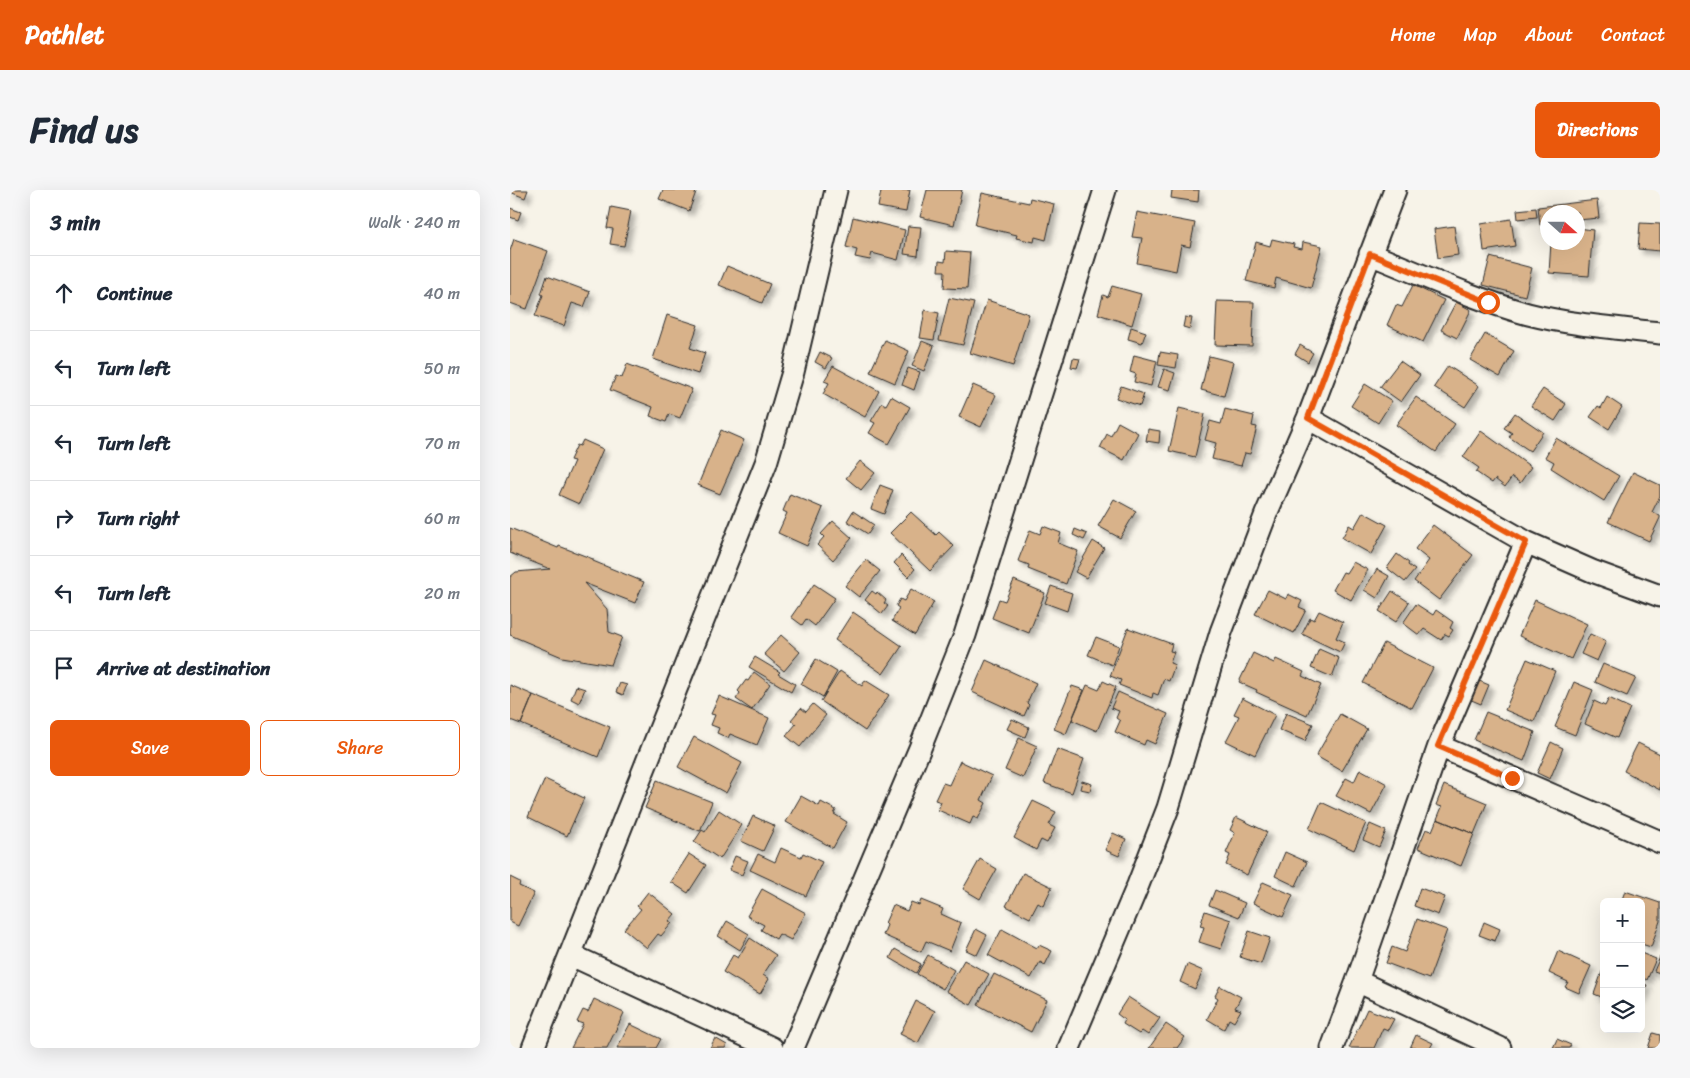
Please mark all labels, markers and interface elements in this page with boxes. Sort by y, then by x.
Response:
text: Pathlet [25,14,104,56]
text: Home [1391,19,1436,51]
text: Map [1464,19,1497,51]
text: About [1525,19,1573,51]
text: Contact [1601,19,1665,51]
text: Find us [30,99,138,161]
button: Directions [1535,102,1660,158]
text: 3 min [50,204,100,242]
north arrow [1540,205,1585,250]
text: Walk · 240 m [368,208,460,237]
text: Continue [97,277,173,310]
icon: ahead [50,279,78,307]
text: 40 m [423,279,460,308]
route start [1477,291,1500,314]
text: Turn left [97,352,170,385]
icon: left [50,354,78,382]
text: 50 m [424,354,460,383]
text: Turn left [97,427,170,460]
icon: left [50,429,78,457]
text: 70 m [424,429,460,458]
text: Turn right [97,502,179,535]
icon: right [50,504,78,532]
text: 60 m [424,504,460,533]
text: Turn left [97,577,170,610]
icon: left [50,579,78,607]
text: 20 m [424,579,460,608]
text: Arrive at destination [97,652,270,685]
icon: arrive [50,654,78,682]
button: Save [50,720,250,776]
button: Share [260,720,460,776]
route end [1501,767,1524,790]
map controls [1600,898,1645,1033]
button: + [1600,898,1645,943]
button: − [1600,943,1645,988]
button: layers [1600,988,1645,1033]

